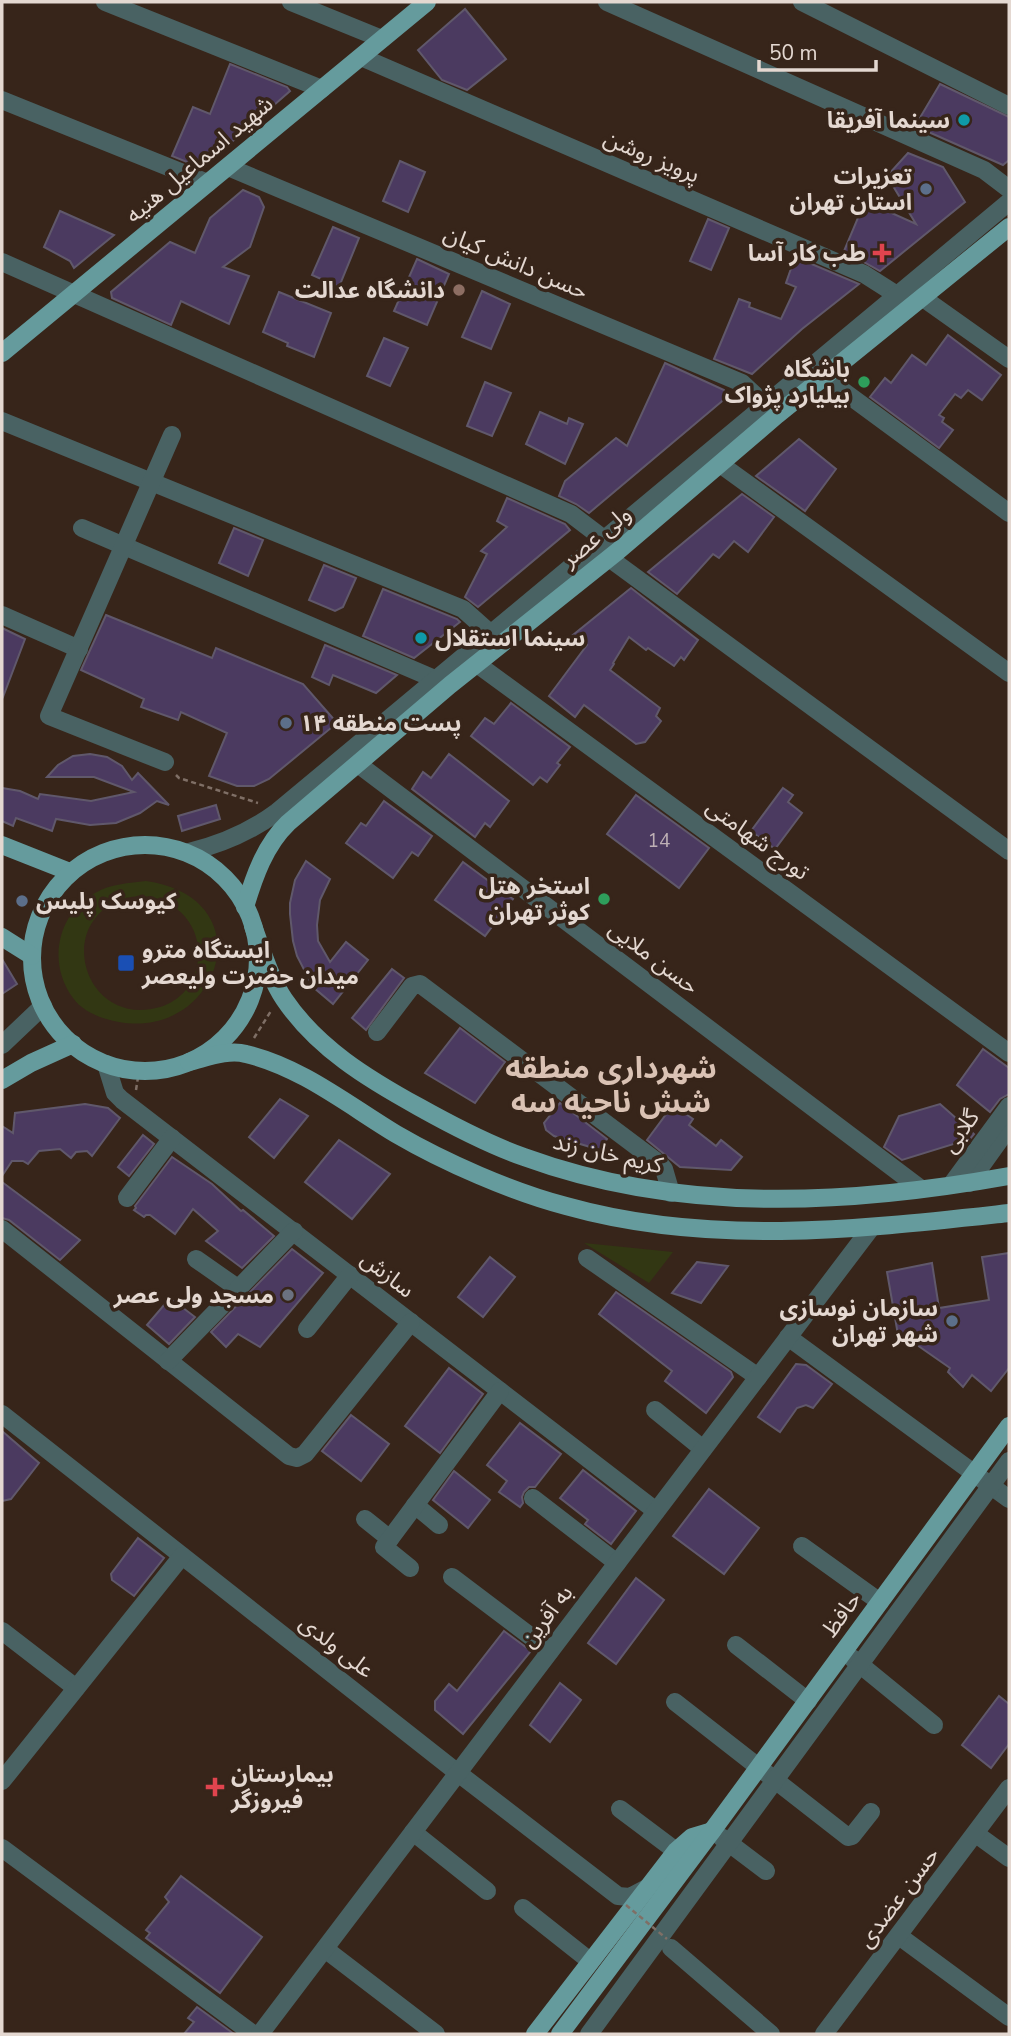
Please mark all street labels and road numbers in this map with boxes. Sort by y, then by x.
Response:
street label: شهید اسماعیل هنیه [119,88,280,230]
street label: پرویز روشن [599,122,705,191]
street label: حسن دانش کیان [439,218,593,307]
street label: ولی عصر [554,499,638,575]
street label: تورج شهامتی [699,791,816,888]
street label: حسن ملایی [602,913,705,1002]
street label: گلابی [934,1103,987,1159]
street label: کریم خان زند [550,1126,666,1182]
street label: سازش [354,1244,421,1305]
street label: به آفرین [513,1579,580,1654]
street label: حافظ [814,1585,869,1643]
street label: علی ولدی [293,1607,381,1685]
street label: حسن عضدی [850,1840,947,1954]

